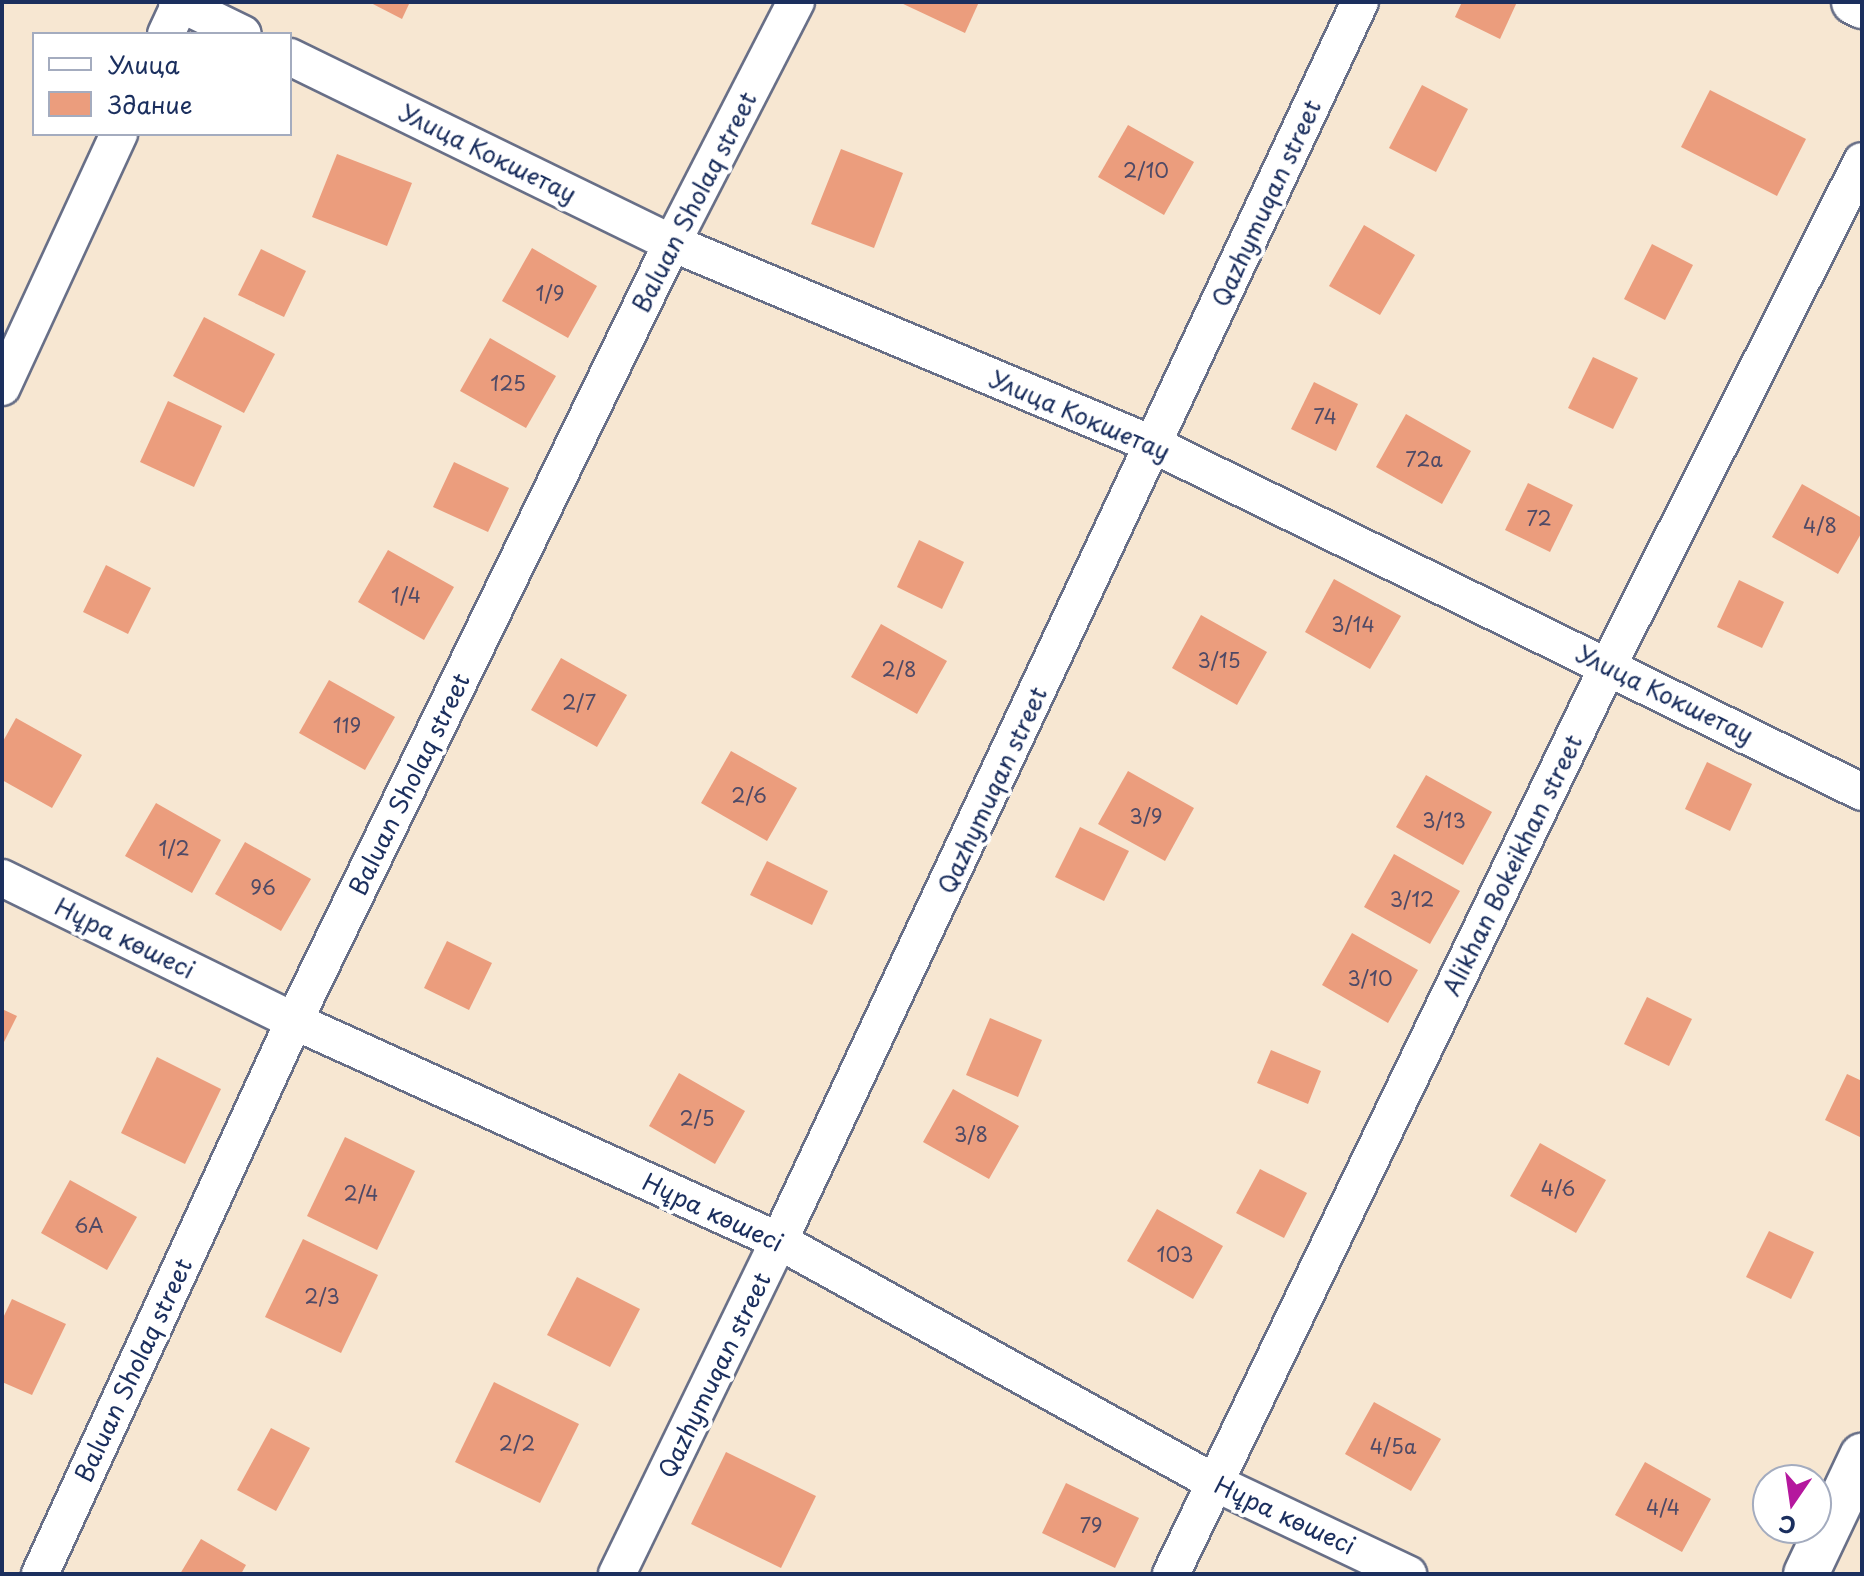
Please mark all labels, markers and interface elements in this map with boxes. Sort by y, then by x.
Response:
legend [32,32,292,136]
text: Улица [108,46,180,82]
text: Здание [108,86,193,122]
street label: Baluan Sholaq street [626,87,762,317]
street label: Qazhymuqan street [1205,94,1327,312]
street label: Улица Кокшетау [394,97,582,209]
house number: 2/10 [1123,158,1169,182]
house number: 1/9 [536,281,564,305]
street label: Улица Кокшетау [985,364,1175,466]
house number: 125 [490,371,526,395]
house number: 74 [1313,404,1337,428]
house number: 72а [1405,447,1443,471]
house number: 72 [1526,506,1552,530]
house number: 4/8 [1803,513,1837,537]
house number: 1/4 [391,583,421,607]
house number: 3/14 [1331,612,1375,636]
street label: Улица Кокшетау [1571,638,1759,750]
house number: 3/15 [1197,648,1241,672]
house number: 2/8 [882,657,916,681]
street label: Baluan Sholaq street [343,668,475,900]
street label: Qazhymuqan street [931,681,1053,899]
house number: 2/7 [562,690,596,714]
house number: 119 [333,713,361,737]
street label: Alikhan Bokeikhan street [1436,729,1588,1001]
house number: 2/6 [731,783,767,807]
house number: 3/9 [1129,804,1163,828]
house number: 3/13 [1422,808,1466,832]
house number: 1/2 [158,836,190,860]
house number: 96 [250,875,276,899]
house number: 3/12 [1390,887,1434,911]
street label: Нұра көшесі [51,892,199,984]
house number: 3/10 [1348,966,1392,990]
house number: 2/5 [679,1106,715,1130]
house number: 3/8 [954,1122,988,1146]
street label: Нұра көшесі [638,1167,788,1257]
house number: 4/6 [1541,1176,1575,1200]
house number: 2/4 [344,1181,378,1205]
house number: 6А [74,1213,104,1237]
house number: 103 [1157,1242,1193,1266]
street label: Baluan Sholaq street [68,1253,198,1487]
street label: Qazhymuqan street [651,1267,777,1483]
house number: 2/3 [304,1284,340,1308]
house number: 2/2 [499,1431,535,1455]
house number: 4/5а [1370,1434,1416,1458]
north arrow [1752,1464,1832,1544]
street label: Нұра көшесі [1210,1470,1360,1560]
house number: 4/4 [1646,1495,1680,1519]
text: С [1775,1508,1799,1544]
house number: 79 [1080,1513,1102,1537]

